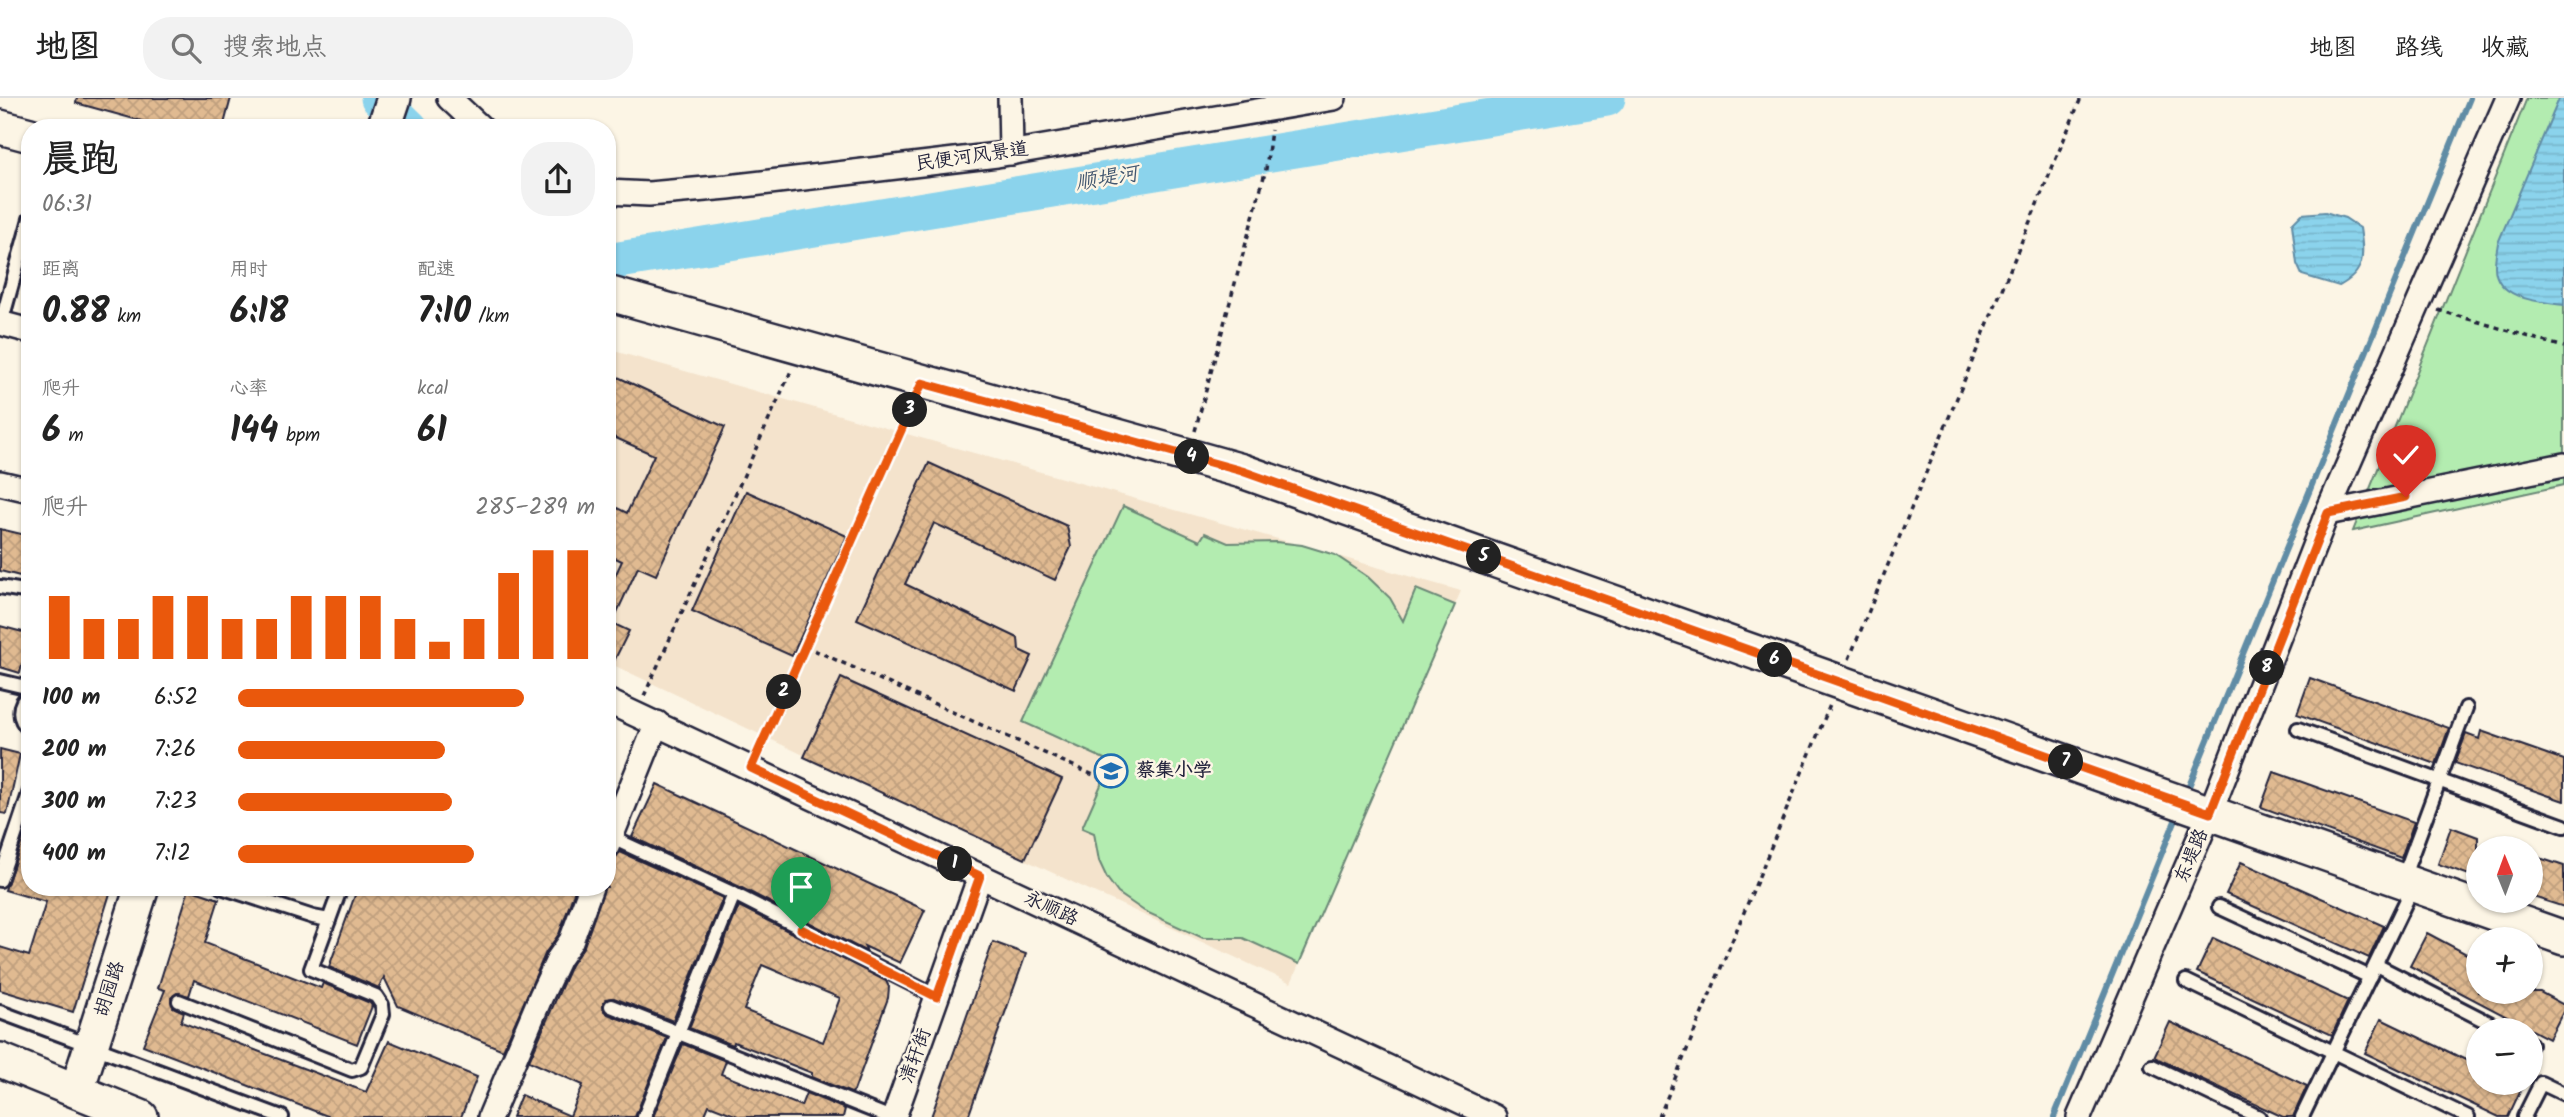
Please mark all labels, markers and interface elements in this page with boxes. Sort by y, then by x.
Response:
search box [143,17,633,80]
text: 地图 [35,22,101,75]
text: 搜索地点 [223,27,327,69]
icon: search [167,29,205,67]
text: 地图 [2309,29,2357,68]
text: 路线 [2395,29,2443,68]
text: 收藏 [2481,29,2529,68]
text: 晨跑 [42,131,118,191]
street label: 民便河风景道 [913,134,1031,180]
button: share [521,142,595,216]
water label: 顺堤河 [1073,157,1144,200]
text: 06:31 [42,187,92,223]
text: 距离 [42,255,80,285]
text: 用时 [230,255,268,285]
text: 配速 [417,255,455,285]
text: 0.88 [42,285,110,341]
text: 6:18 [230,285,288,341]
text: 7:10 [417,285,471,341]
text: km [110,302,141,332]
text: /km [471,302,509,332]
text: 爬升 [42,374,80,404]
text: 心率 [230,374,268,404]
text: kcal [417,374,448,404]
pin: 3 [892,392,928,428]
text: 3 [904,394,915,424]
text: 6 [42,404,61,460]
text: 144 [230,404,278,460]
text: 61 [417,404,447,460]
text: m [61,421,84,451]
text: bpm [278,421,320,451]
pin [2376,425,2436,497]
icon: check [2387,436,2425,474]
pin: 4 [1174,440,1210,474]
text: 4 [1186,441,1197,471]
text: 爬升 [42,490,88,526]
text: 285–289 m [475,490,595,526]
pin: 5 [1466,540,1502,574]
text: 5 [1479,541,1488,571]
pin: 6 [1758,642,1792,678]
text: 6 [1769,644,1780,674]
pin: 8 [2250,650,2284,686]
text: 8 [2261,652,2272,682]
pin: 2 [766,674,802,710]
text: 2 [778,676,789,706]
text: 100 m [42,680,100,716]
text: 6:52 [154,680,198,716]
text: 200 m [42,732,107,768]
text: 7:26 [154,732,196,768]
pin: 7 [2048,744,2084,780]
text: 7 [2061,746,2070,776]
school or university icon: 蔡集小学 [1092,752,1130,790]
place label: 蔡集小学 [1136,756,1212,786]
text: 300 m [42,784,106,820]
text: 7:23 [154,784,197,820]
street label: 东堤路 [2167,824,2217,888]
text: 400 m [42,836,106,872]
text: 7:12 [154,836,191,872]
north arrow [2466,836,2543,914]
map controls [2466,836,2543,1095]
pin: 1 [937,846,972,882]
text: 1 [952,848,957,878]
pin [771,857,831,929]
icon: arrive [782,868,820,906]
street label: 永顺路 [1019,883,1083,935]
button: + [2466,927,2543,1004]
street label: 胡园路 [87,957,133,1021]
button: − [2466,1018,2543,1095]
street label: 清轩街 [892,1024,940,1088]

